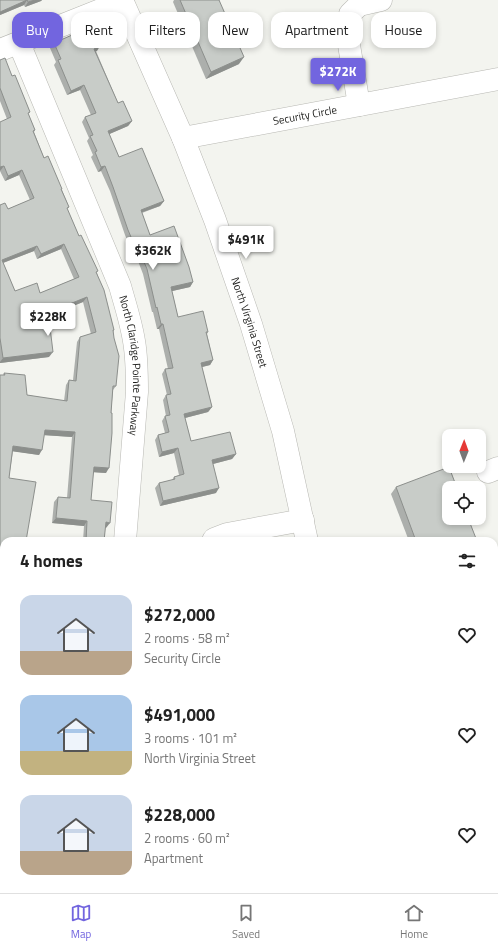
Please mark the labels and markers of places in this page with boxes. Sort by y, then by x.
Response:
pin: $272K [310,58,366,92]
pin: $491K [218,226,274,260]
pin: $362K [125,237,181,271]
pin: $228K [20,303,76,337]

